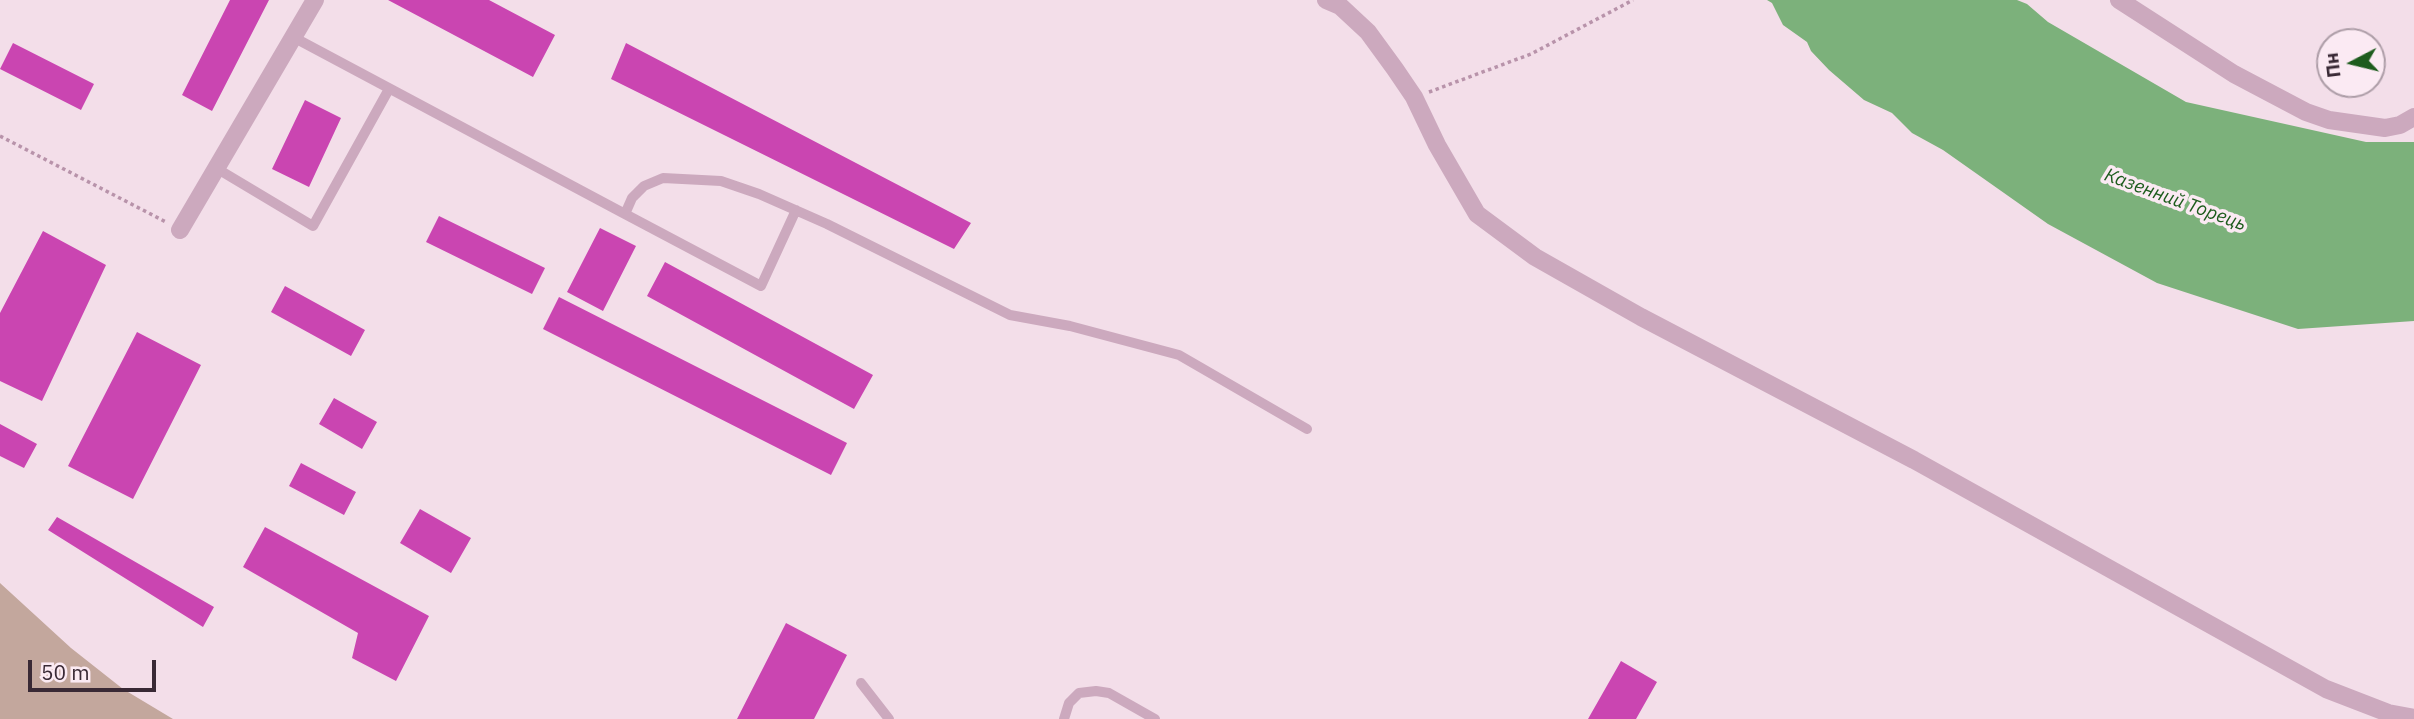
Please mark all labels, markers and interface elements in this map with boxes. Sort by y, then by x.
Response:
north arrow [2316,28,2386,98]
text: Пн [2319,51,2346,79]
water label: Казенний Торець [2101,164,2249,236]
scale bar [32,646,159,690]
text: 50 m [41,658,90,686]

